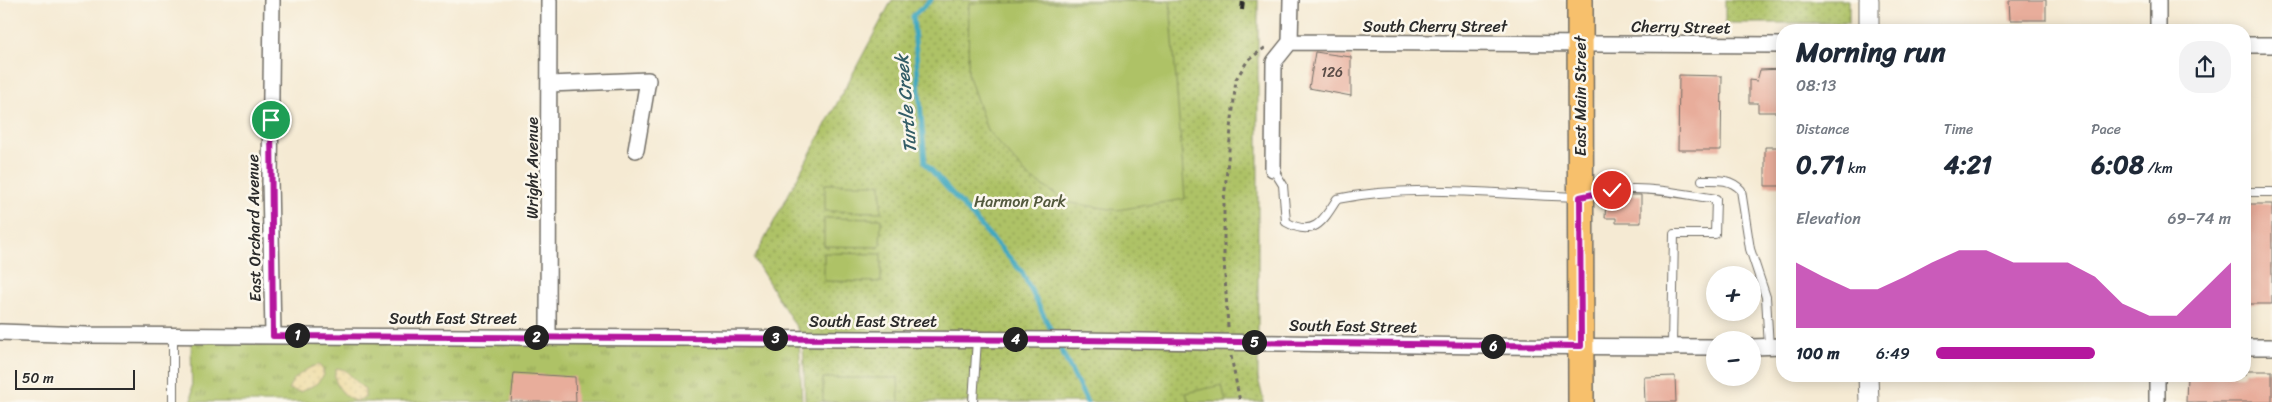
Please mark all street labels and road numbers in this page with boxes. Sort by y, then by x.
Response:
street label: South Cherry Street [1363,12,1508,41]
street label: Cherry Street [1631,12,1731,42]
street label: East Main Street [1566,35,1595,156]
street label: Wright Avenue [518,117,547,219]
street label: East Orchard Avenue [238,154,270,302]
street label: South East Street [389,304,517,333]
street label: South East Street [809,307,937,336]
street label: South East Street [1289,310,1417,342]

